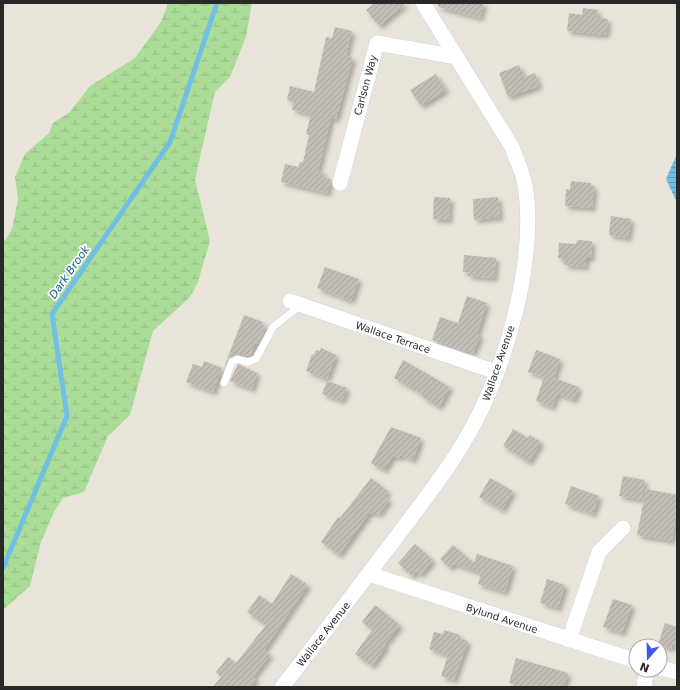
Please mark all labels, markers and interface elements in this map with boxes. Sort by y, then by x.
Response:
street label: Carlson Way [352,54,379,117]
water label: Dark Brook [46,243,93,301]
street label: Wallace Terrace [354,320,432,355]
street label: Wallace Avenue [480,324,517,402]
street label: Wallace Avenue [295,600,352,669]
street label: Bylund Avenue [465,602,539,635]
north arrow [628,638,668,678]
text: N [638,659,651,675]

